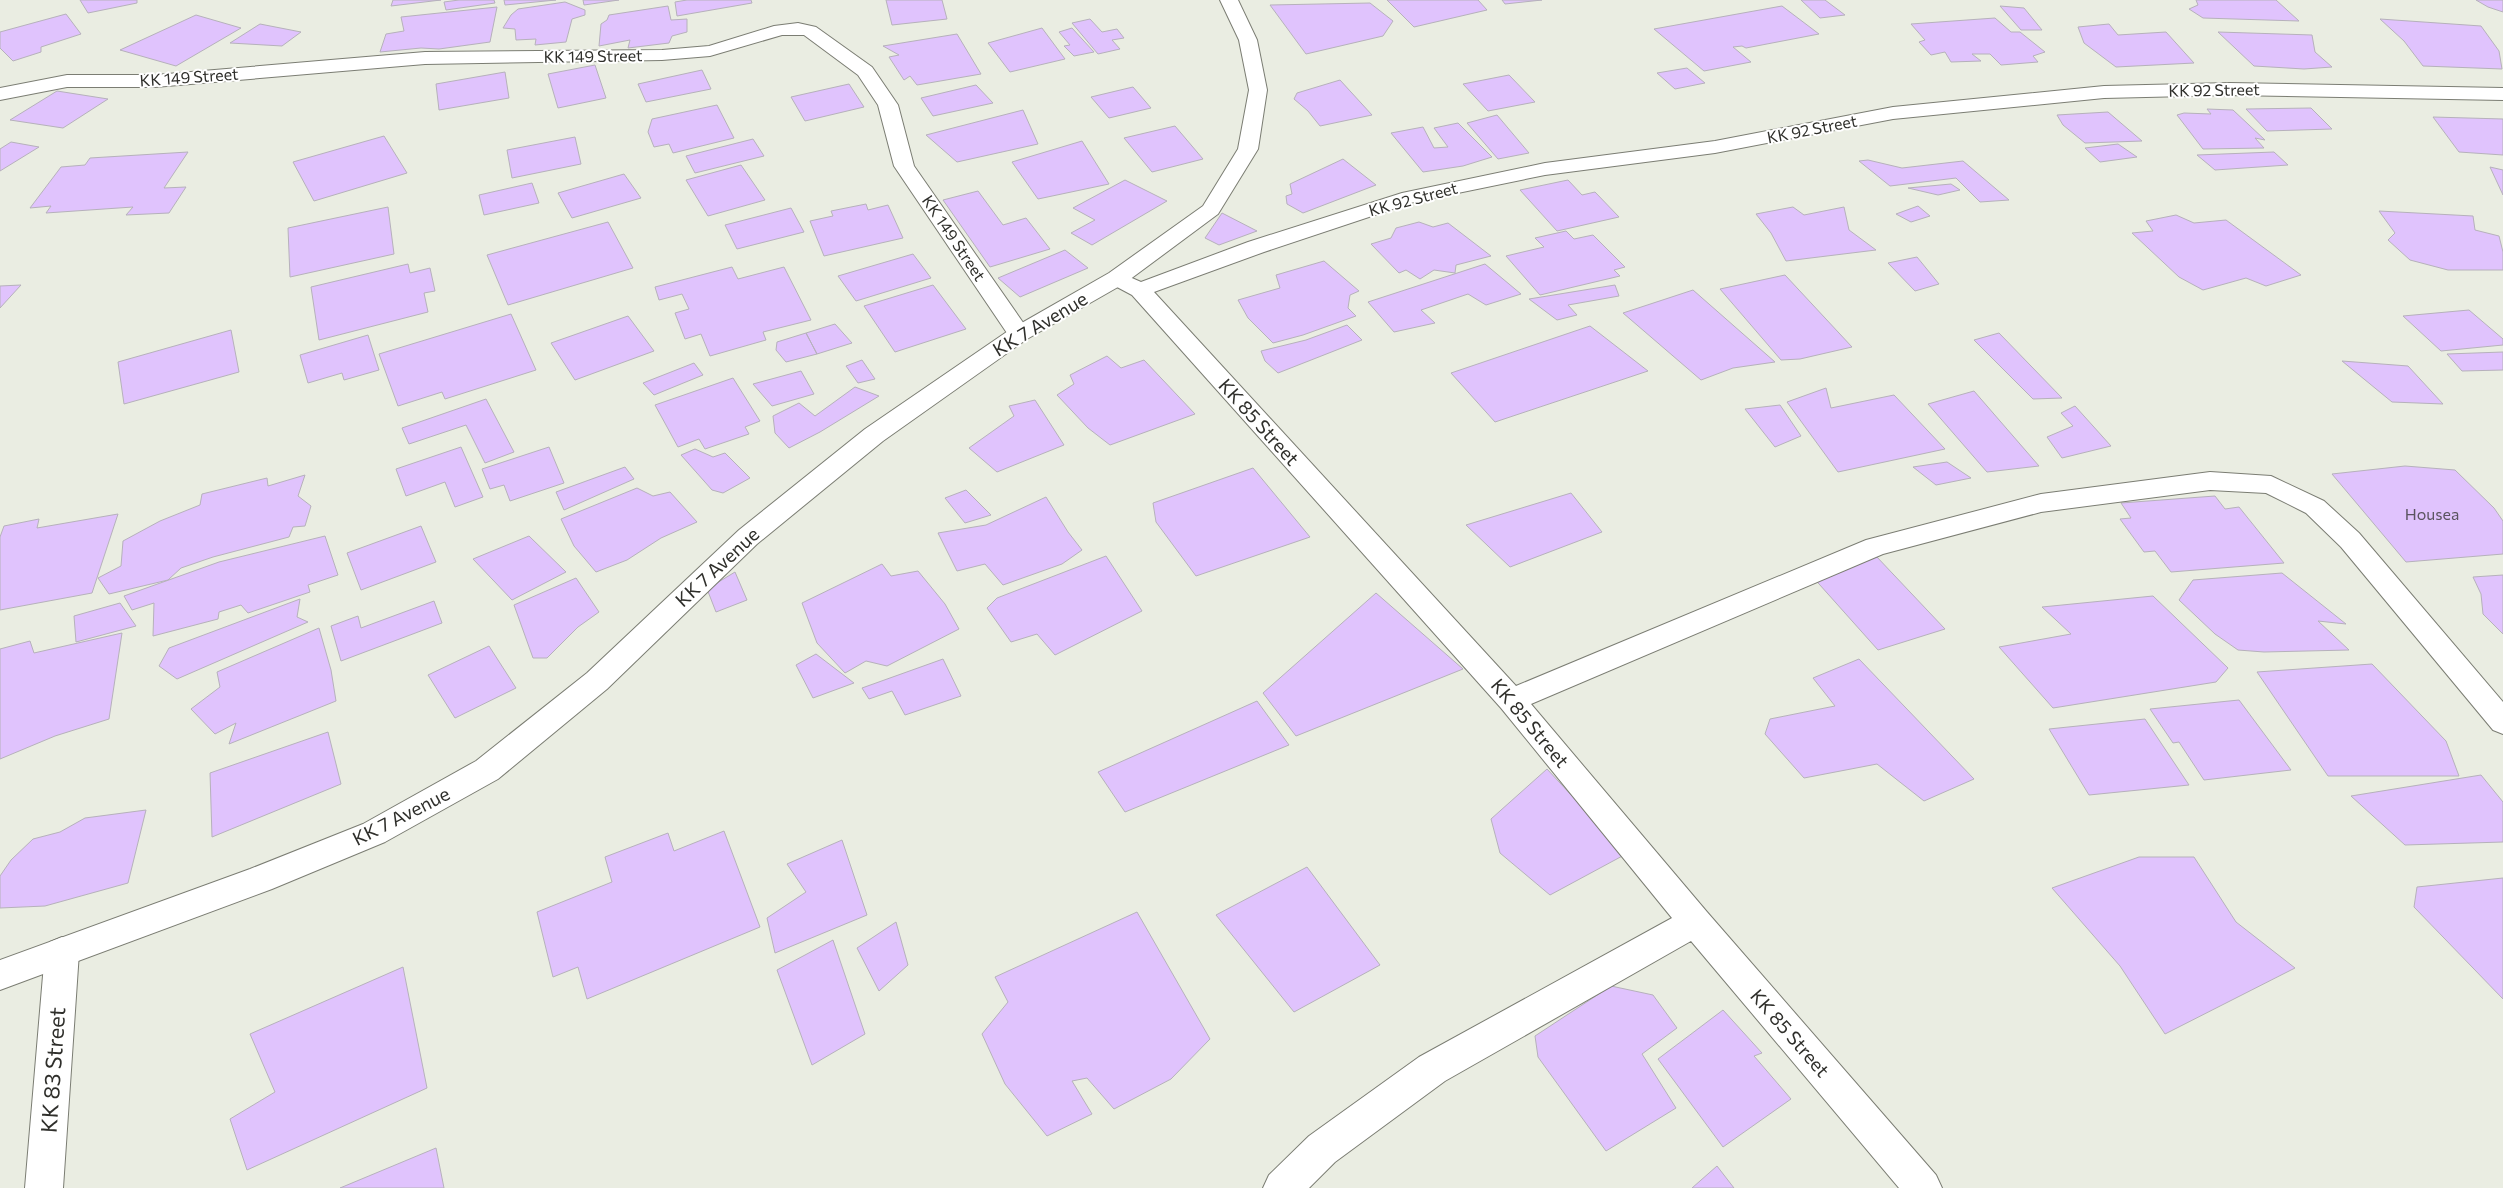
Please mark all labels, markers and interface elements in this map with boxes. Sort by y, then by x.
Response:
street label: KK 149 Street [543,45,643,66]
street label: KK 149 Street [139,64,239,89]
street label: KK 92 Street [2168,79,2260,100]
street label: KK 92 Street [1765,110,1859,147]
street label: KK 92 Street [1366,177,1460,220]
street label: KK 149 Street [919,191,990,284]
street label: KK 7 Avenue [988,286,1091,361]
street label: KK 85 Street [1214,373,1304,470]
house number: Housea [2405,504,2459,523]
street label: KK 7 Avenue [670,522,763,611]
street label: KK 85 Street [1487,674,1574,772]
street label: KK 7 Avenue [348,781,453,850]
street label: KK 85 Street [1746,984,1835,1081]
street label: KK 83 Street [35,1006,70,1134]

